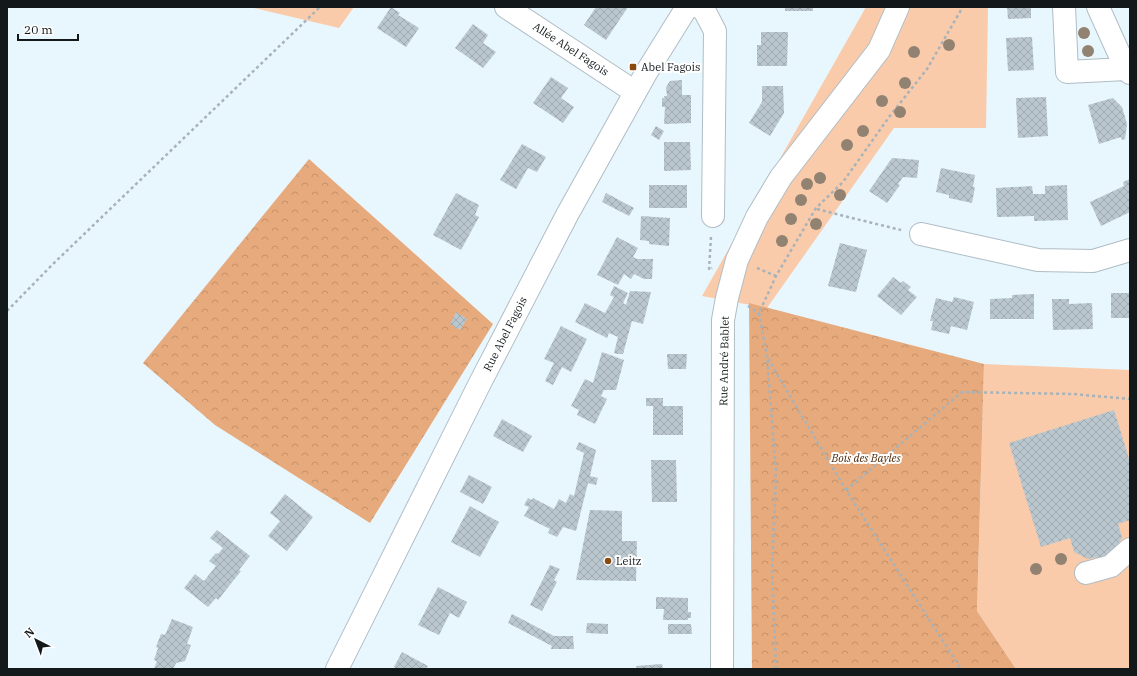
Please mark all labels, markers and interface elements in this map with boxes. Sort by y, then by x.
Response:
scale bar [18,16,78,42]
street label: Allée Abel Fagois [530,19,612,79]
text: 20 m [24,22,53,37]
place label: Abel Fagois [641,60,700,74]
marker: Abel Fagois [628,62,638,72]
street label: Rue Abel Fagois [480,294,530,374]
street label: Rue André Bablet [716,316,732,406]
park label: Bois des Bayles [831,451,901,465]
place label: Leitz [616,554,642,568]
marker: Leitz [603,556,613,566]
north arrow [16,620,56,660]
text: N [21,624,37,641]

